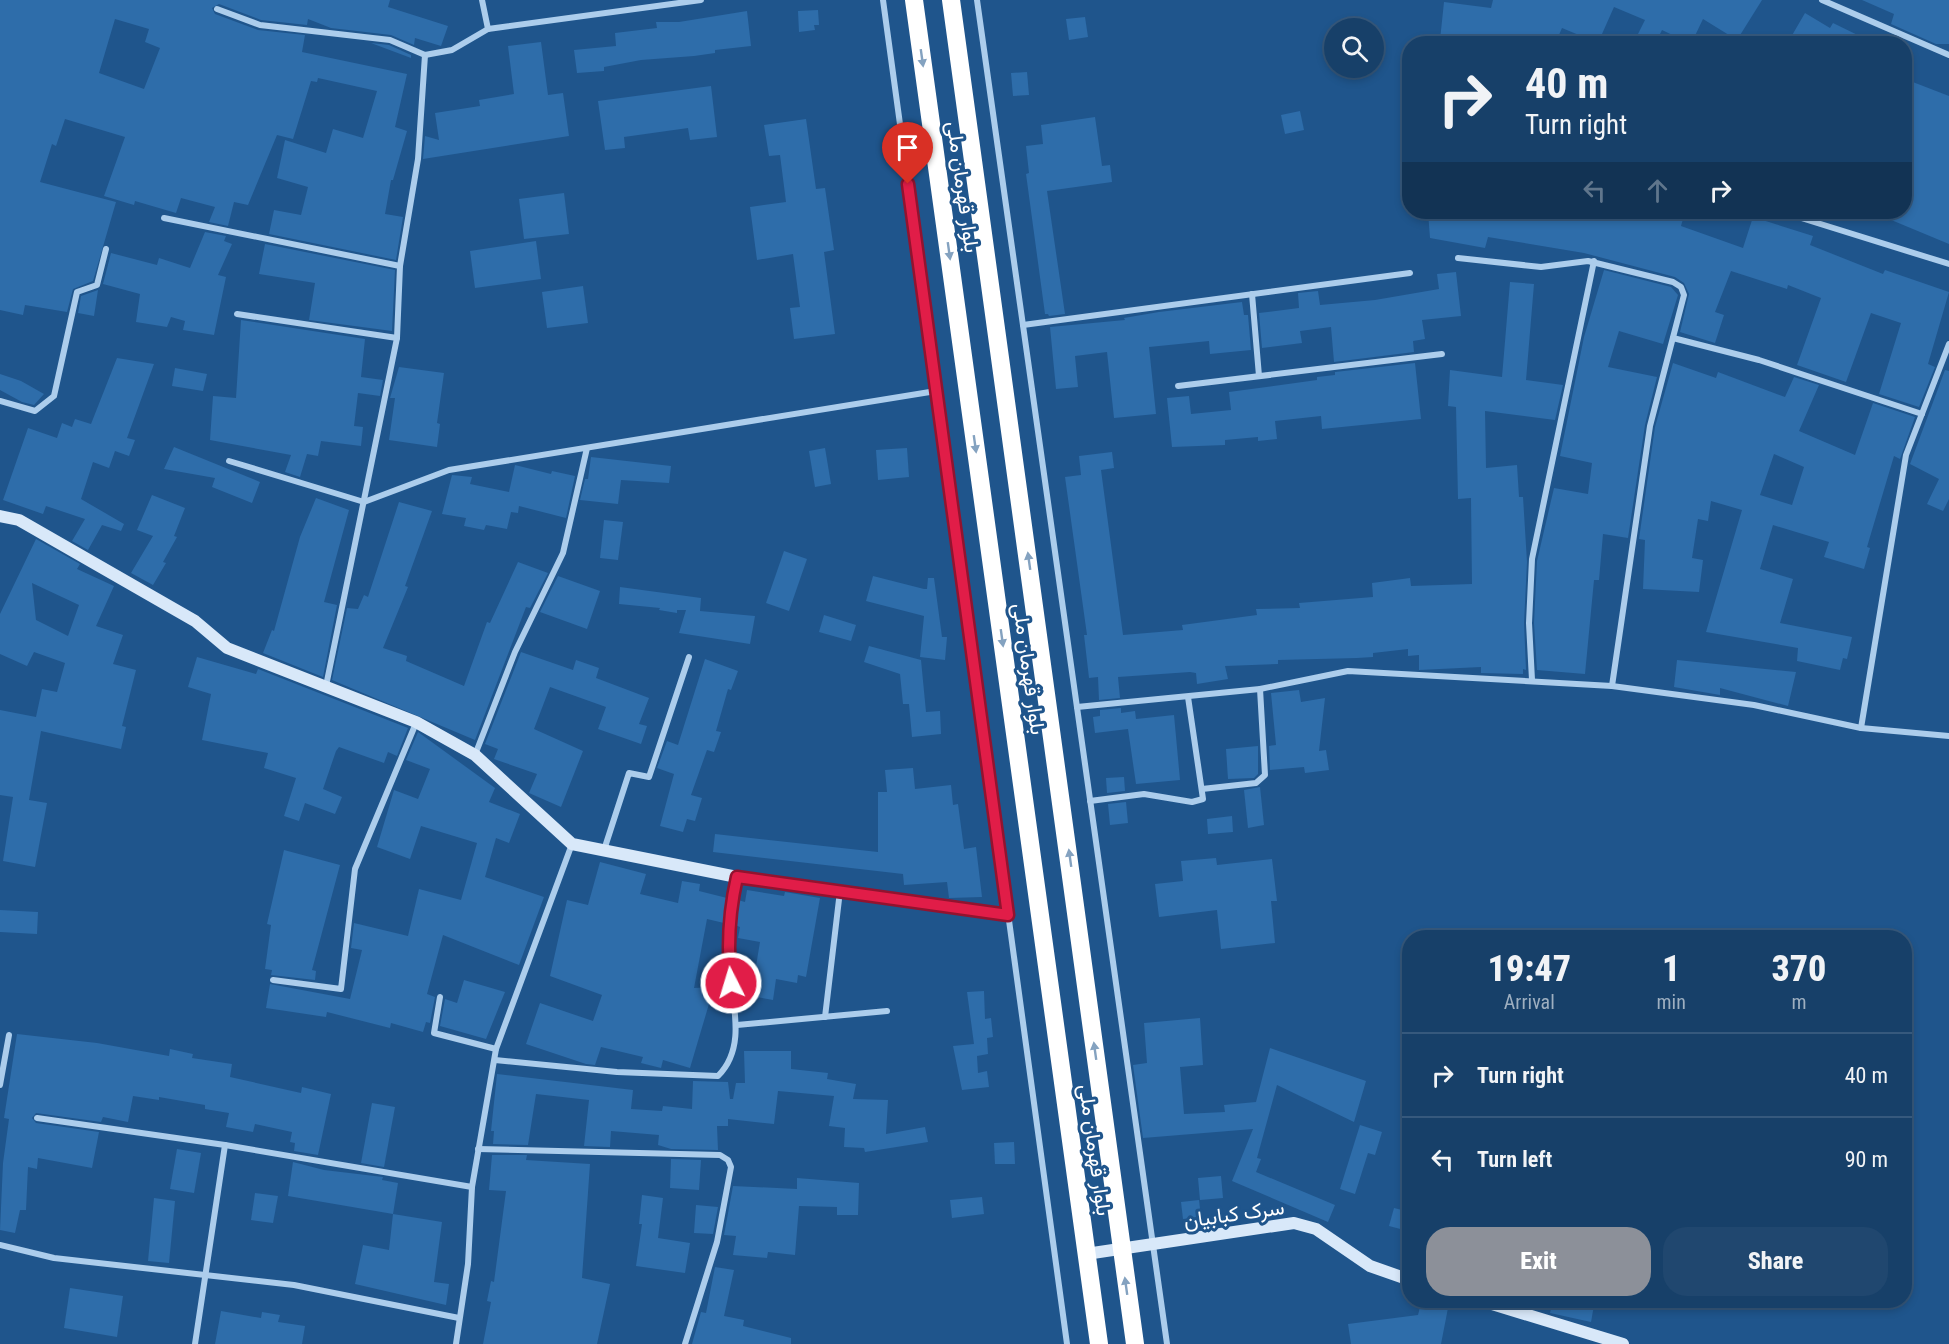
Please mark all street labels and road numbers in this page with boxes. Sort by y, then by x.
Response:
street label: بلوار قهرمان ملی [941,120,984,255]
street label: بلوار قهرمان ملی [1007,602,1050,737]
street label: بلوار قهرمان ملی [1073,1083,1116,1218]
street label: سرک کبابیان [1182,1195,1286,1234]

